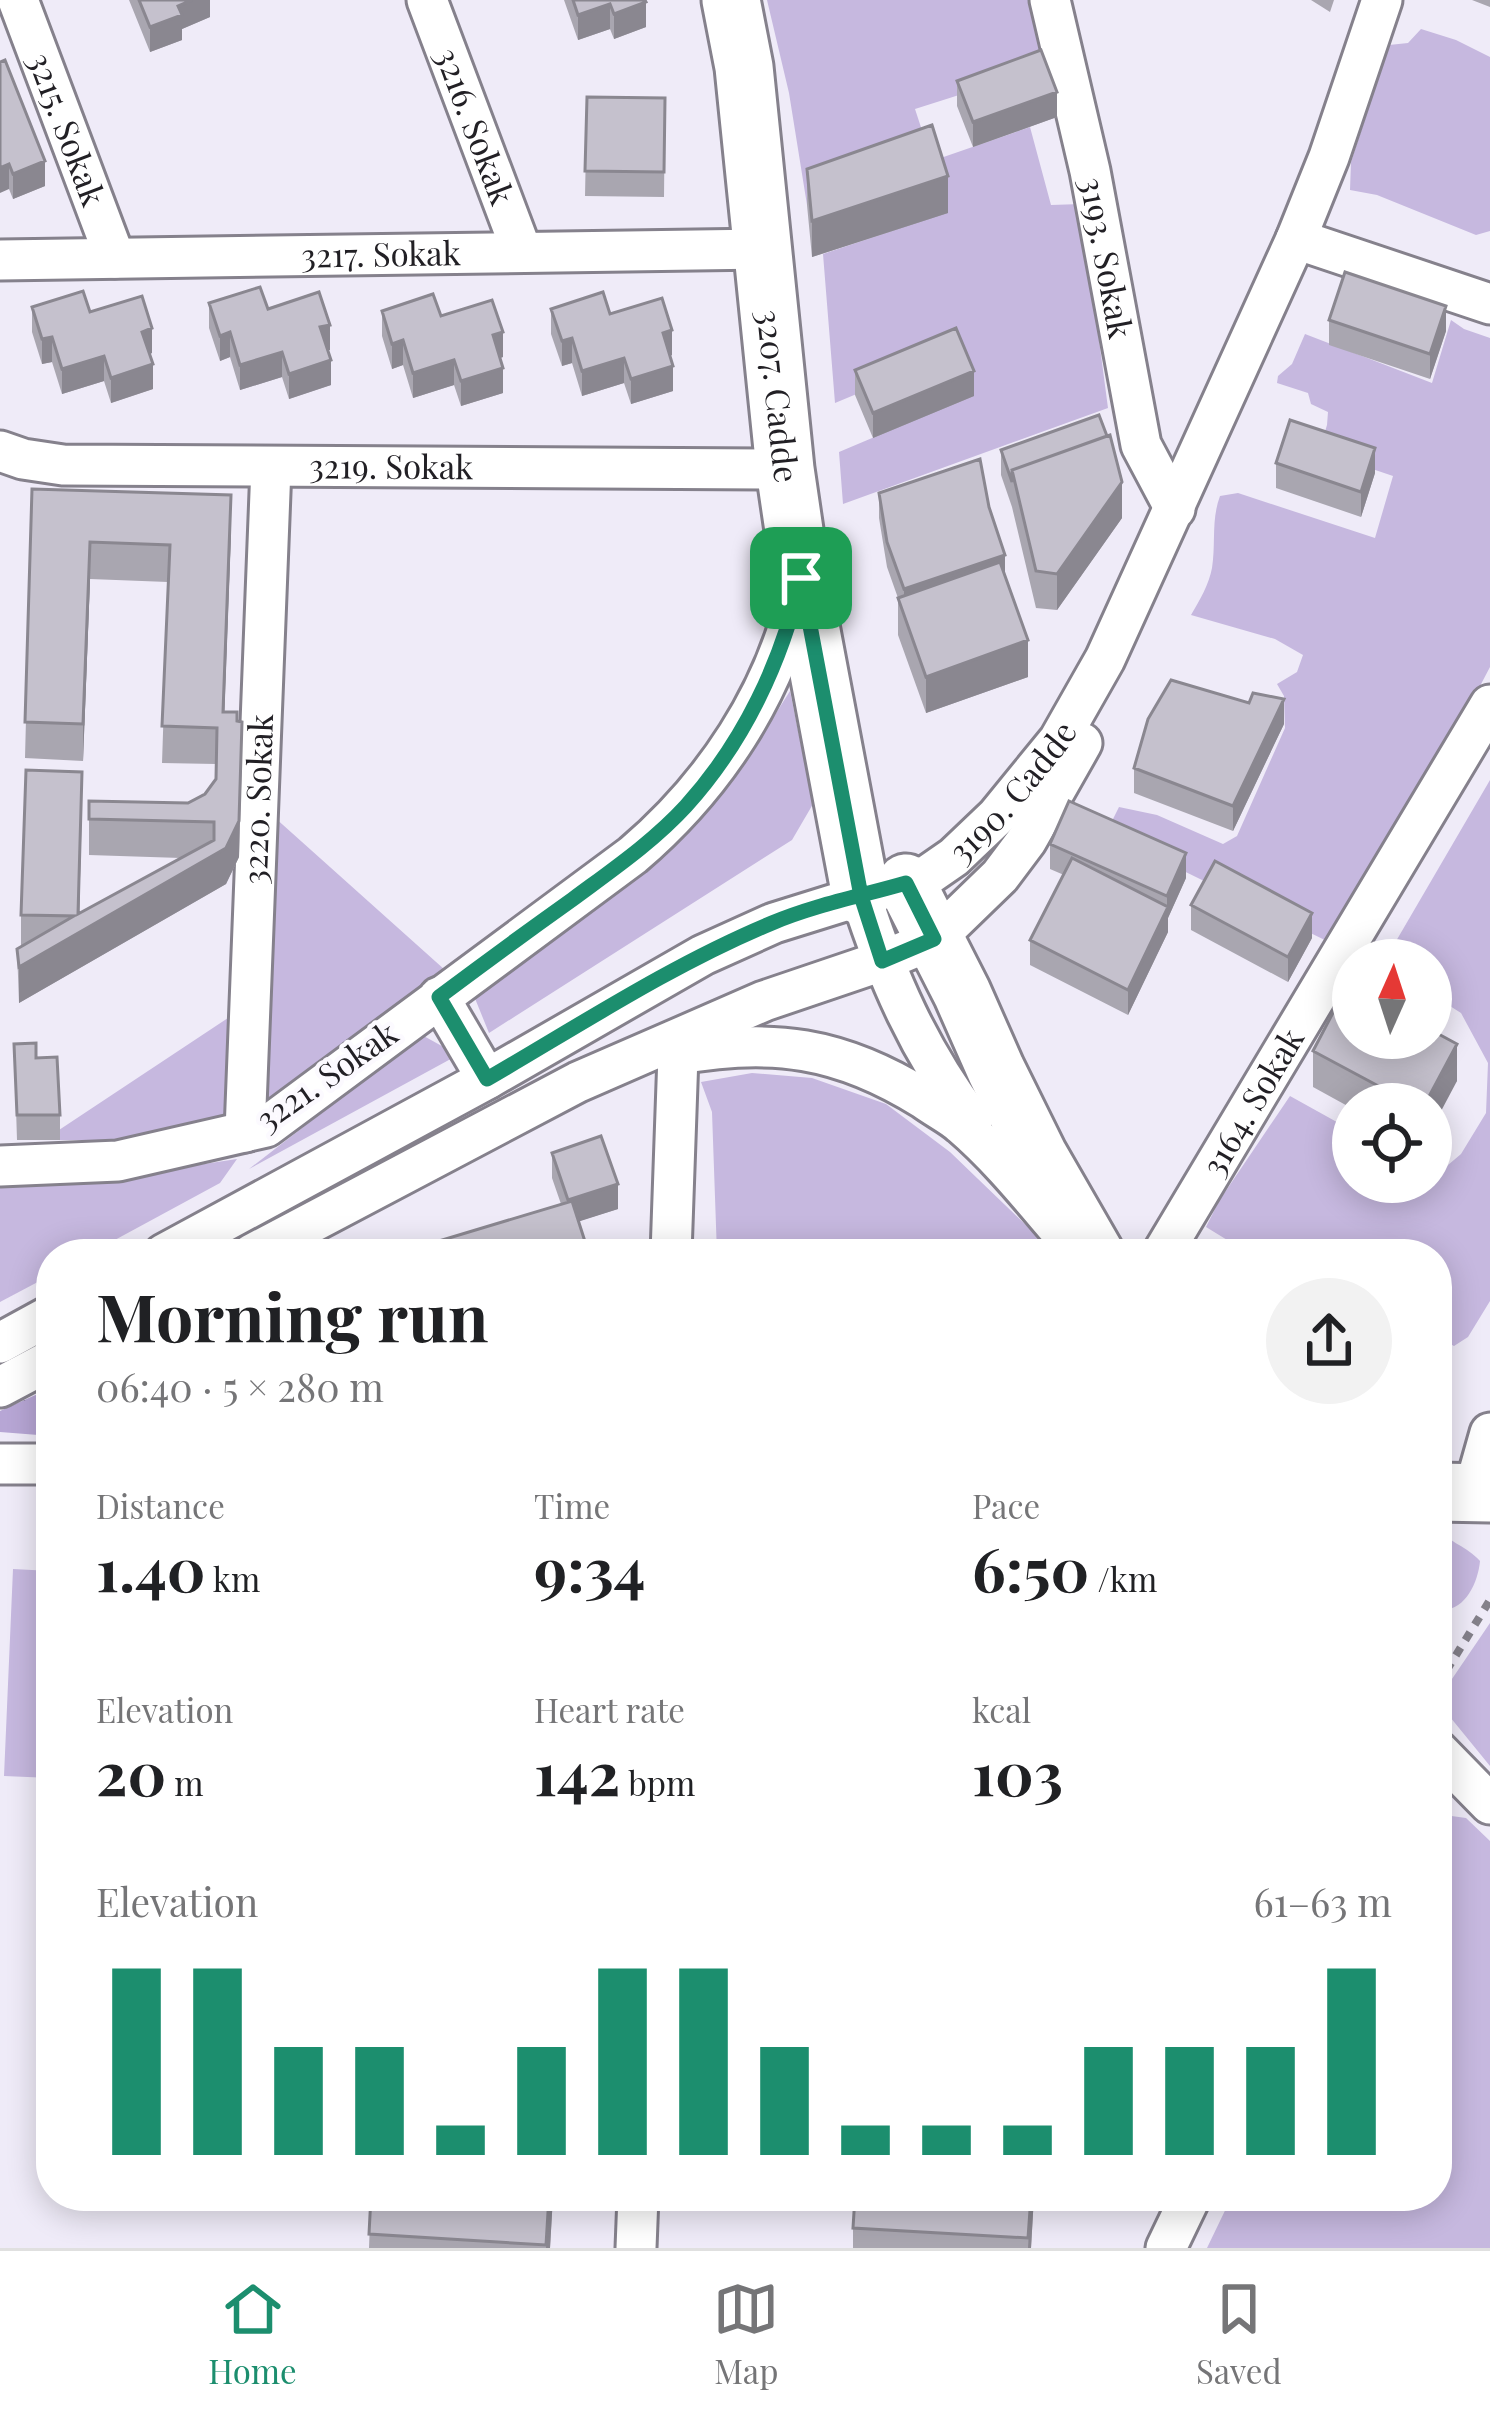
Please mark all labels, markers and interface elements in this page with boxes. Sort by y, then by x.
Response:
street label: 3216. Sokak [427,41,526,210]
street label: 3215. Sokak [20,45,117,211]
street label: 3193. Sokak [1072,173,1145,342]
street label: 3217. Sokak [301,229,461,276]
street label: 3207. Cadde [749,307,811,485]
street label: 3219. Sokak [309,442,473,487]
pin [750,527,852,629]
icon: arrive [768,545,834,611]
street label: 3220. Sokak [231,713,281,885]
street label: 3190. Cadde [938,713,1085,871]
north arrow [1332,939,1452,1059]
map controls [1332,939,1452,1203]
street label: 3221. Sokak [246,1010,405,1139]
street label: 3164. Sokak [1190,1019,1312,1183]
button: locate [1332,1083,1452,1203]
text: Morning run [96,1271,489,1359]
button: share [1266,1278,1392,1404]
text: 06:40 · 5 × 280 m [96,1360,384,1412]
text: Distance [96,1483,225,1527]
text: Time [534,1483,610,1527]
text: Pace [972,1483,1040,1527]
text: 1.40 [96,1527,206,1607]
text: 9:34 [534,1527,646,1607]
text: 6:50 [972,1527,1089,1607]
text: km [206,1556,260,1600]
text: /km [1089,1556,1157,1600]
text: Elevation [96,1687,233,1731]
text: Heart rate [534,1687,685,1731]
text: kcal [972,1687,1031,1731]
text: 20 [96,1731,166,1811]
text: 142 [534,1731,620,1811]
text: 103 [972,1731,1063,1811]
text: m [166,1760,204,1804]
text: bpm [620,1760,695,1804]
text: Elevation [96,1875,258,1927]
text: 61–63 m [1254,1875,1392,1927]
tab: Home [208,2276,297,2392]
tab: Map [713,2276,779,2392]
tab: Saved [1196,2276,1282,2392]

